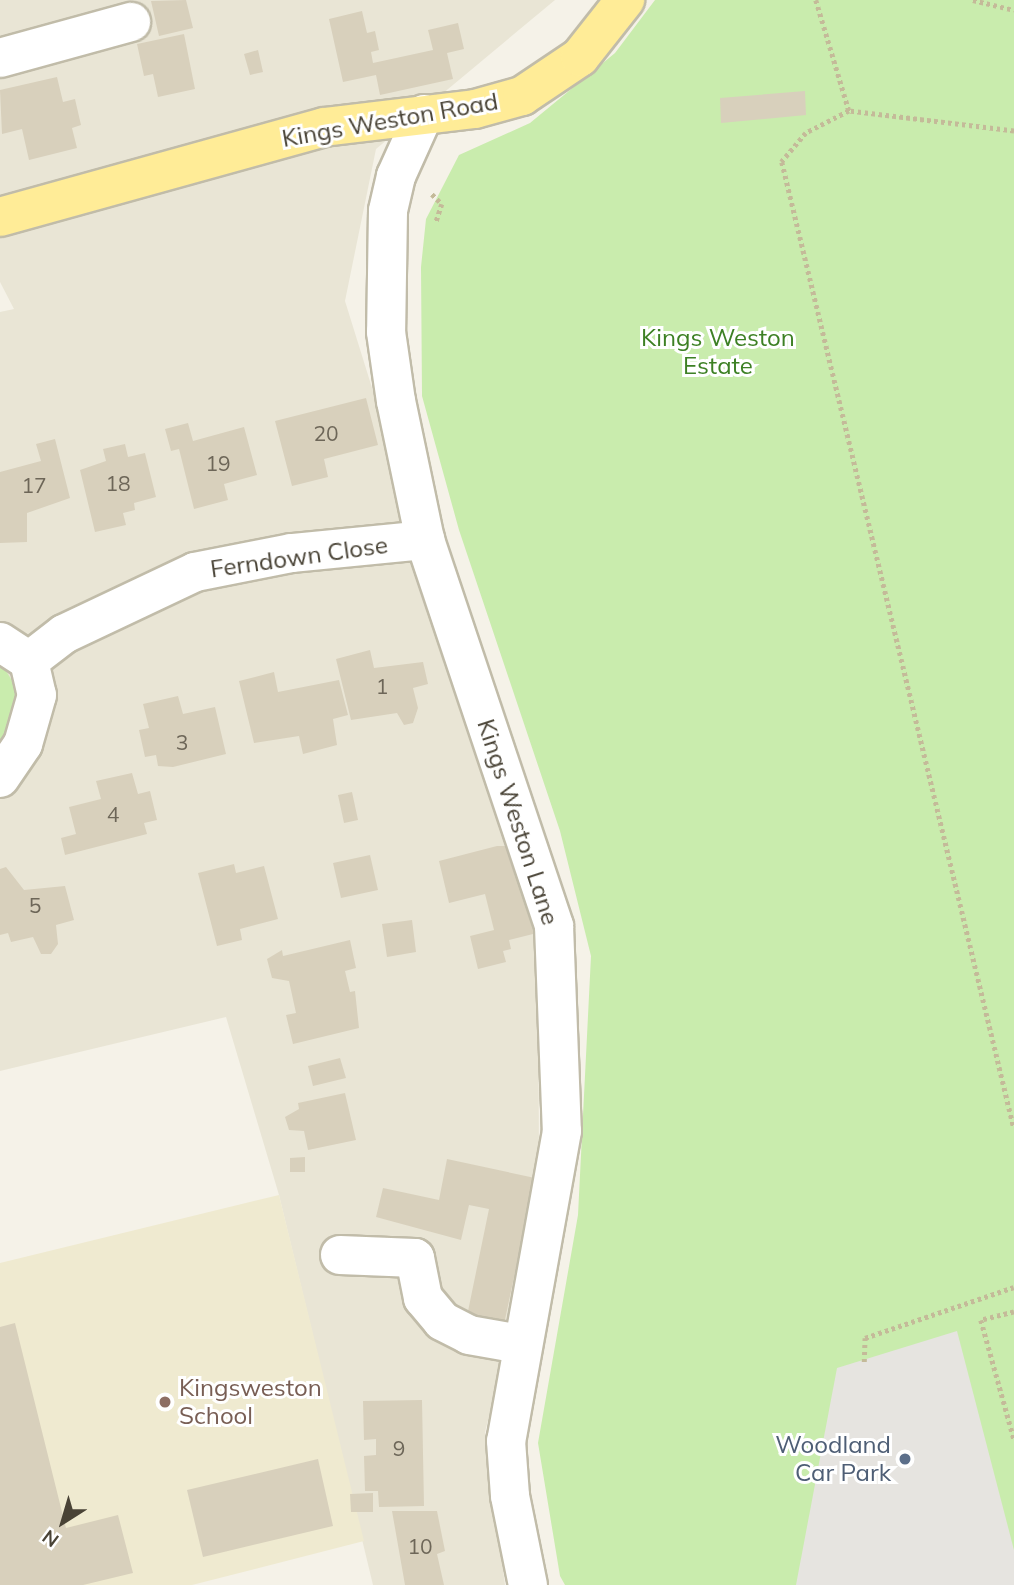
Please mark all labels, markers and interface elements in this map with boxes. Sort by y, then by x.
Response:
street label: Kings Weston Road [280,87,500,153]
park label: Kings Weston Estate [641,324,795,380]
house number: 20 [313,420,339,446]
house number: 19 [205,450,231,476]
house number: 18 [105,470,131,496]
house number: 17 [21,472,47,498]
street label: Ferndown Close [208,530,390,584]
house number: 1 [376,673,388,699]
street label: Kings Weston Lane [471,715,565,929]
house number: 3 [176,729,188,755]
house number: 4 [107,801,119,827]
house number: 5 [29,892,41,918]
place label: Kingsweston School [179,1374,322,1430]
marker: Kingsweston School [157,1394,173,1410]
place label: Woodland Car Park [775,1431,891,1487]
house number: 9 [393,1435,405,1461]
marker: Woodland Car Park [897,1451,913,1467]
north arrow [28,1487,98,1557]
text: N [37,1525,63,1553]
house number: 10 [407,1533,433,1559]

